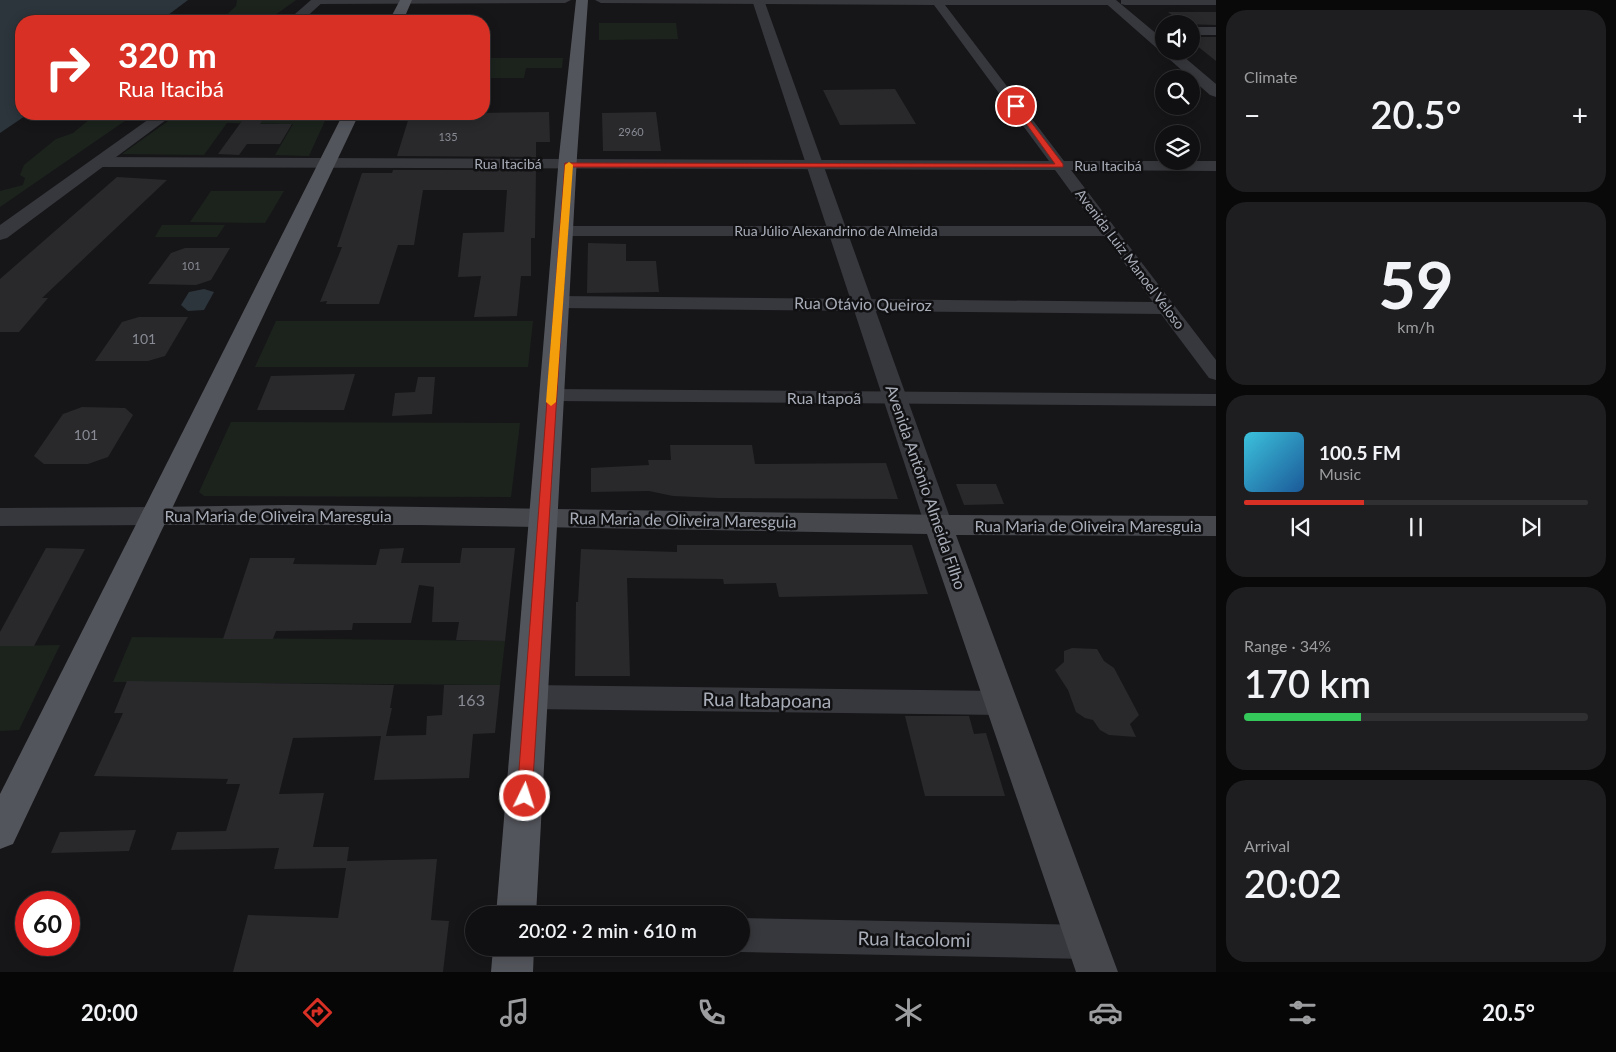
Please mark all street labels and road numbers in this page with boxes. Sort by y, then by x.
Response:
street label: Rua Itacibá [474,155,542,172]
street label: Rua Itacibá [1074,157,1142,174]
street label: Avenida Luiz Manoel Veloso [1072,185,1189,332]
street label: Rua Júlio Alexandrino de Almeida [734,222,938,239]
street label: Rua Otávio Queiroz [794,293,932,314]
street label: Avenida Antônio Almeida Filho [882,382,971,592]
street label: Rua Itapoã [787,388,861,407]
street label: Rua Maria de Oliveira Maresguia [164,506,392,525]
street label: Rua Maria de Oliveira Maresguia [569,508,797,531]
street label: Rua Maria de Oliveira Maresguia [974,516,1202,535]
street label: Rua Itabapoana [702,687,832,712]
street label: Rua Itacolomi [857,926,971,951]

